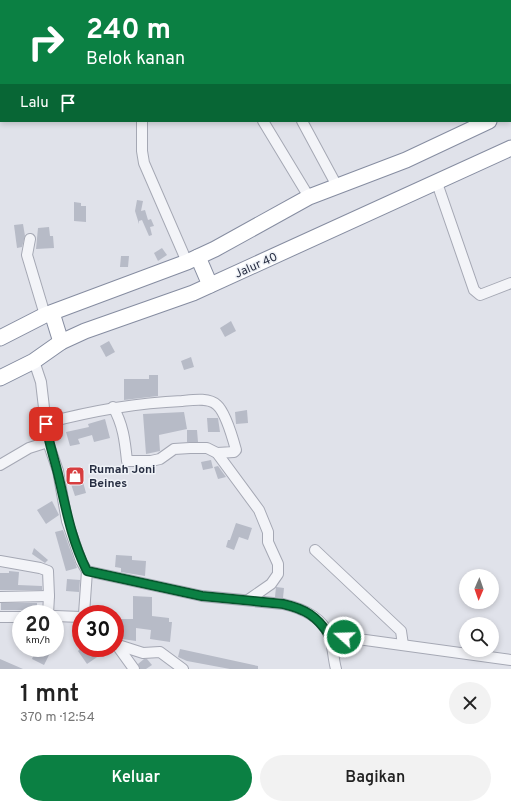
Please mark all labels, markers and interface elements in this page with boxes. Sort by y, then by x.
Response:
text: 240 m [86,13,171,49]
icon: right [20,16,72,68]
text: Belok kanan [86,48,185,71]
icon: arrive [57,92,79,114]
text: Lalu [20,94,49,113]
street label: Jalur 40 [232,249,280,282]
pin [29,407,63,441]
icon: arrive [35,413,57,435]
place label: Rumah Joni Beines [89,462,155,492]
shop icon: Rumah Joni Beines [64,465,86,487]
north arrow [459,569,499,609]
map controls [459,569,499,657]
speed limit sign: 30 [72,605,124,657]
text: 20 [25,613,51,639]
position arrow [323,616,365,658]
button: search [459,617,499,657]
text: km/h [26,634,50,647]
text: 1 mnt [20,680,79,710]
button: close [449,682,491,724]
text: 370 m · 12:54 [20,710,95,726]
button: Keluar [20,755,252,801]
button: Bagikan [260,755,491,801]

